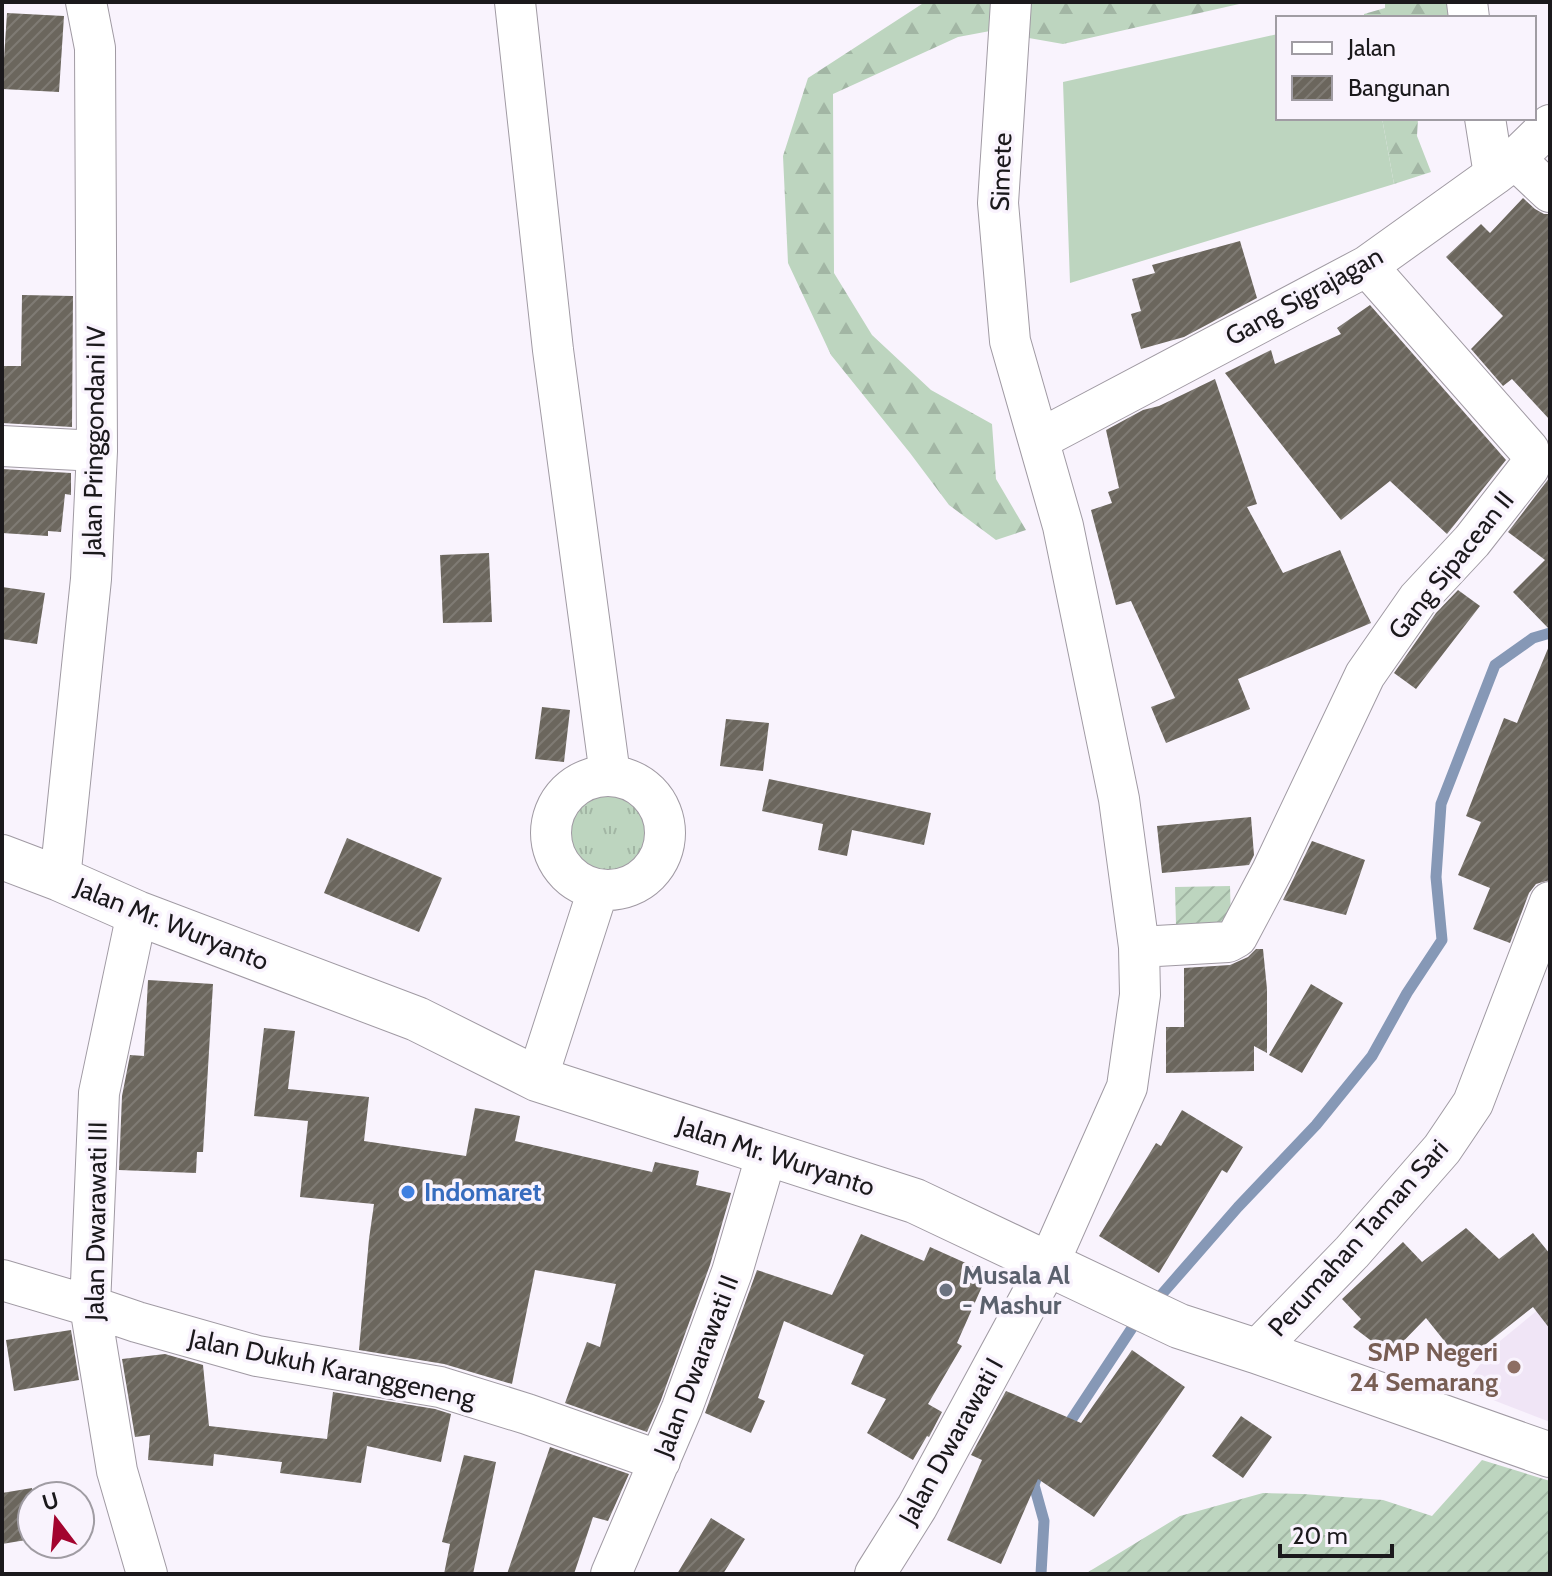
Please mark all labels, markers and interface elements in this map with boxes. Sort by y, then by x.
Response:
legend [1276,16,1536,120]
text: Jalan [1347,33,1396,62]
text: Bangunan [1348,73,1450,102]
street label: Simete [984,132,1018,212]
street label: Gang Sigrajagan [1220,240,1388,352]
street label: Jalan Pringgondani IV [76,325,112,558]
street label: Gang Sipacean II [1381,484,1521,646]
street label: Jalan Mr. Wuryanto [70,870,273,977]
street label: Jalan Mr. Wuryanto [672,1109,879,1203]
street label: Jalan Dwarawati III [78,1121,114,1322]
street label: Perumahan Taman Sari [1261,1133,1455,1343]
place label: Indomaret [424,1176,541,1208]
marker: Indomaret [399,1183,417,1201]
place label: Musala Al - Mashur [962,1259,1070,1321]
street label: Jalan Dwarawati II [646,1270,745,1463]
marker: Musala Al - Mashur [937,1281,955,1299]
street label: Jalan Dukuh Karanggeneng [185,1322,479,1414]
place label: SMP Negeri 24 Semarang [1349,1336,1498,1398]
street label: Jalan Dwarawati I [891,1352,1010,1531]
marker: SMP Negeri 24 Semarang [1505,1358,1523,1376]
north arrow [16,1480,96,1560]
text: U [39,1486,62,1516]
scale bar [1280,1508,1392,1558]
text: 20 m [1292,1521,1348,1550]

